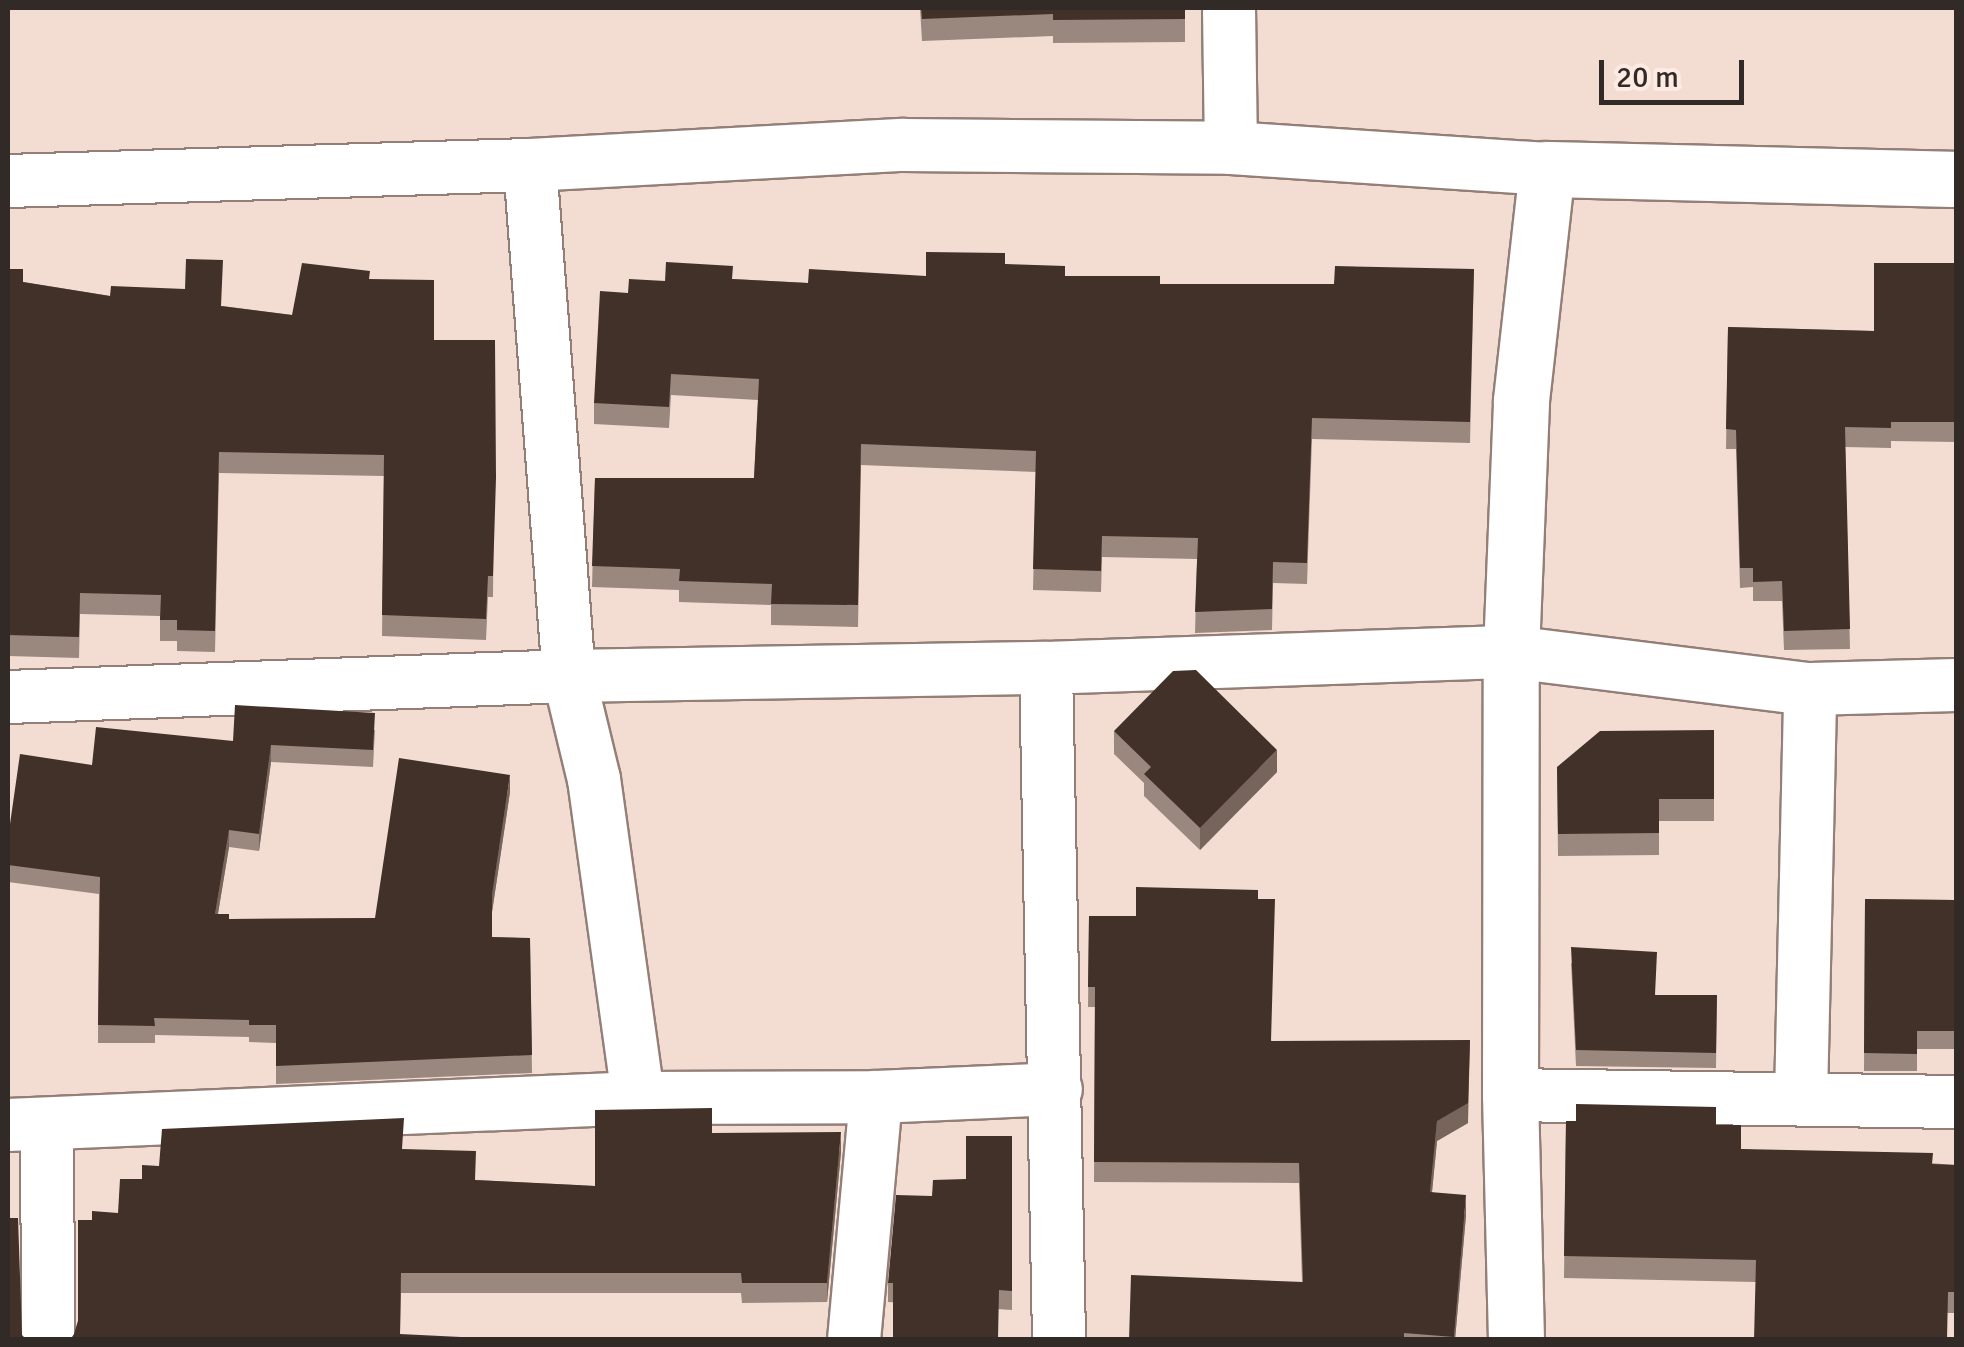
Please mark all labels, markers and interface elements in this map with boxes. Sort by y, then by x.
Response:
scale bar [1604,40,1749,102]
text: 20 m [1616,59,1679,96]

